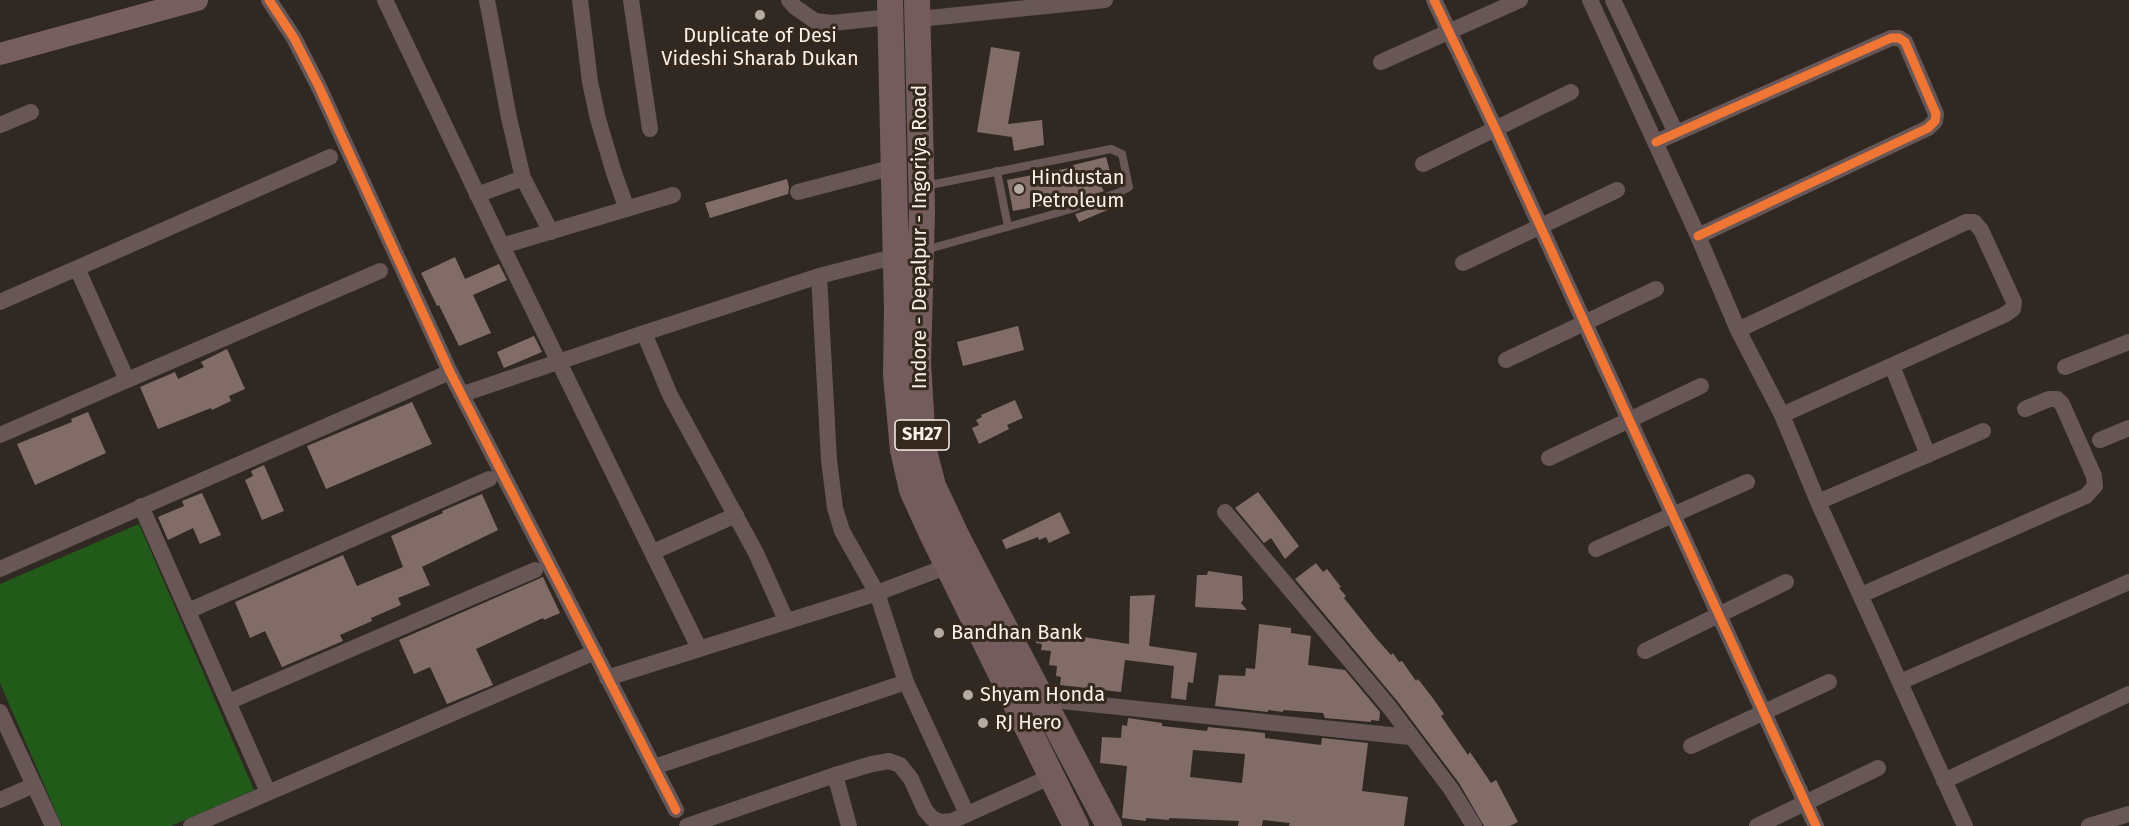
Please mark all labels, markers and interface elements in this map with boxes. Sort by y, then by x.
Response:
marker: Duplicate of Desi Videshi Sharab Dukan [753,8,767,22]
place label: Duplicate of Desi Videshi Sharab Dukan [661,24,859,71]
street label: Indore - Depalpur - Ingoriya Road [908,85,932,389]
place label: Hindustan Petroleum [1031,166,1125,213]
marker: Hindustan Petroleum [1012,182,1026,196]
road number: SH27 [895,420,949,450]
place label: Bandhan Bank [951,621,1082,645]
marker: Bandhan Bank [932,626,946,640]
place label: Shyam Honda [980,683,1105,707]
marker: Shyam Honda [961,688,975,702]
place label: RJ Hero [995,711,1062,735]
marker: RJ Hero [976,716,990,730]

